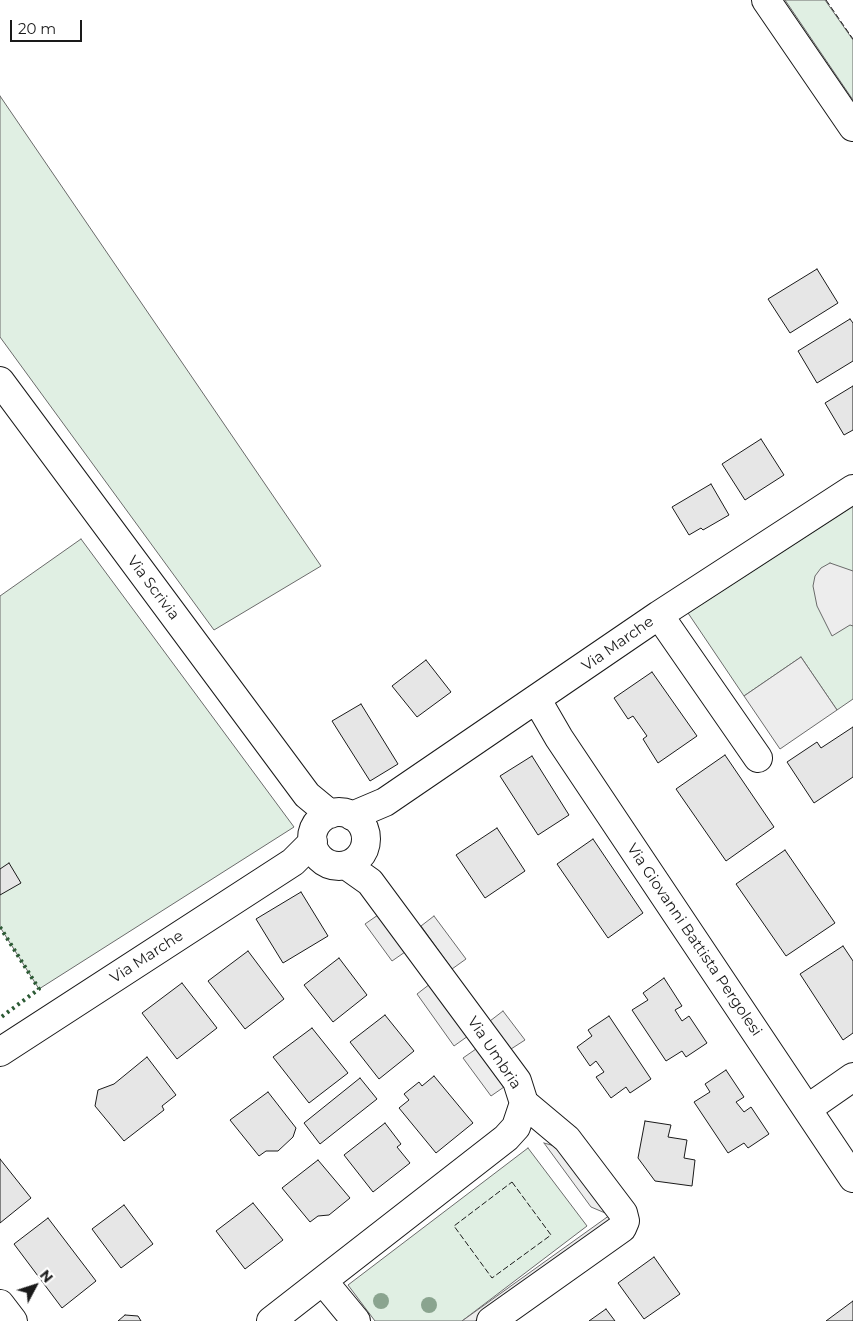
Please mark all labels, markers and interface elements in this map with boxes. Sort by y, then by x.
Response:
scale bar [12,10,85,42]
text: 20 m [18,19,56,38]
street label: Via Scrivia [123,552,183,624]
street label: Via Marche [579,613,657,675]
street label: Via Giovanni Battista Pergolesi [623,840,765,1040]
street label: Via Marche [107,927,187,987]
street label: Via Umbria [463,1013,525,1093]
north arrow [10,1261,60,1311]
text: N [36,1266,57,1286]

